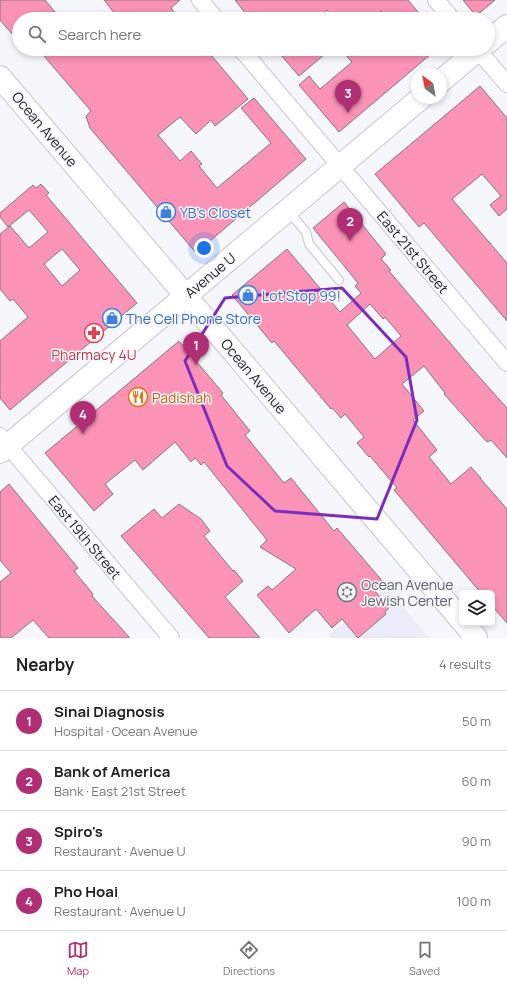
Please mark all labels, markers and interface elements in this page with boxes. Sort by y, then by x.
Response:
search box [12,12,495,56]
icon: search [26,23,48,45]
text: Search here [58,24,141,45]
north arrow [411,68,447,104]
pin: 3 [335,80,361,113]
street label: Ocean Avenue [8,87,82,171]
shop icon: YB's Closet [155,201,177,223]
place label: YB's Closet [180,203,252,222]
street label: East 21st Street [373,207,453,297]
pin: 2 [337,208,363,241]
your location [194,238,214,258]
street label: Avenue U [181,248,239,302]
shop icon: Lot Stop 99! [237,284,259,306]
place label: Lot Stop 99! [262,286,341,305]
shop icon: The Cell Phone Store [101,307,123,329]
place label: The Cell Phone Store [126,309,261,328]
pharmacy icon: Pharmacy 4U [83,322,105,344]
pin: 1 [183,332,209,365]
street label: Ocean Avenue [217,334,291,418]
place label: Pharmacy 4U [52,345,136,364]
restaurant icon: Padishah [127,386,149,408]
place label: Padishah [152,388,211,407]
pin: 4 [70,401,96,434]
street label: East 19th Street [44,491,126,583]
place label: Ocean Avenue Jewish Center [361,575,454,610]
synagogue icon: Ocean Avenue Jewish Center [336,581,358,603]
map controls [459,590,495,626]
button: layers [459,590,495,626]
text: Nearby [16,653,74,676]
text: 4 results [439,655,491,673]
text: Sinai Diagnosis [54,701,165,722]
text: 1 [26,712,32,730]
text: 50 m [462,712,491,730]
text: Hospital · Ocean Avenue [54,722,198,740]
text: Bank of America [54,761,170,782]
text: 2 [25,772,33,790]
text: 60 m [461,772,491,790]
text: Bank · East 21st Street [54,782,186,800]
text: Spiro's [54,821,103,842]
text: 3 [25,832,33,850]
text: 90 m [461,832,491,850]
text: Restaurant · Avenue U [54,842,186,860]
text: Pho Hoai [54,881,118,902]
text: 4 [25,892,33,910]
text: 100 m [456,892,491,910]
text: Restaurant · Avenue U [54,902,186,920]
tab: Map [67,939,89,978]
tab: Directions [223,939,275,978]
tab: Saved [409,939,440,978]

